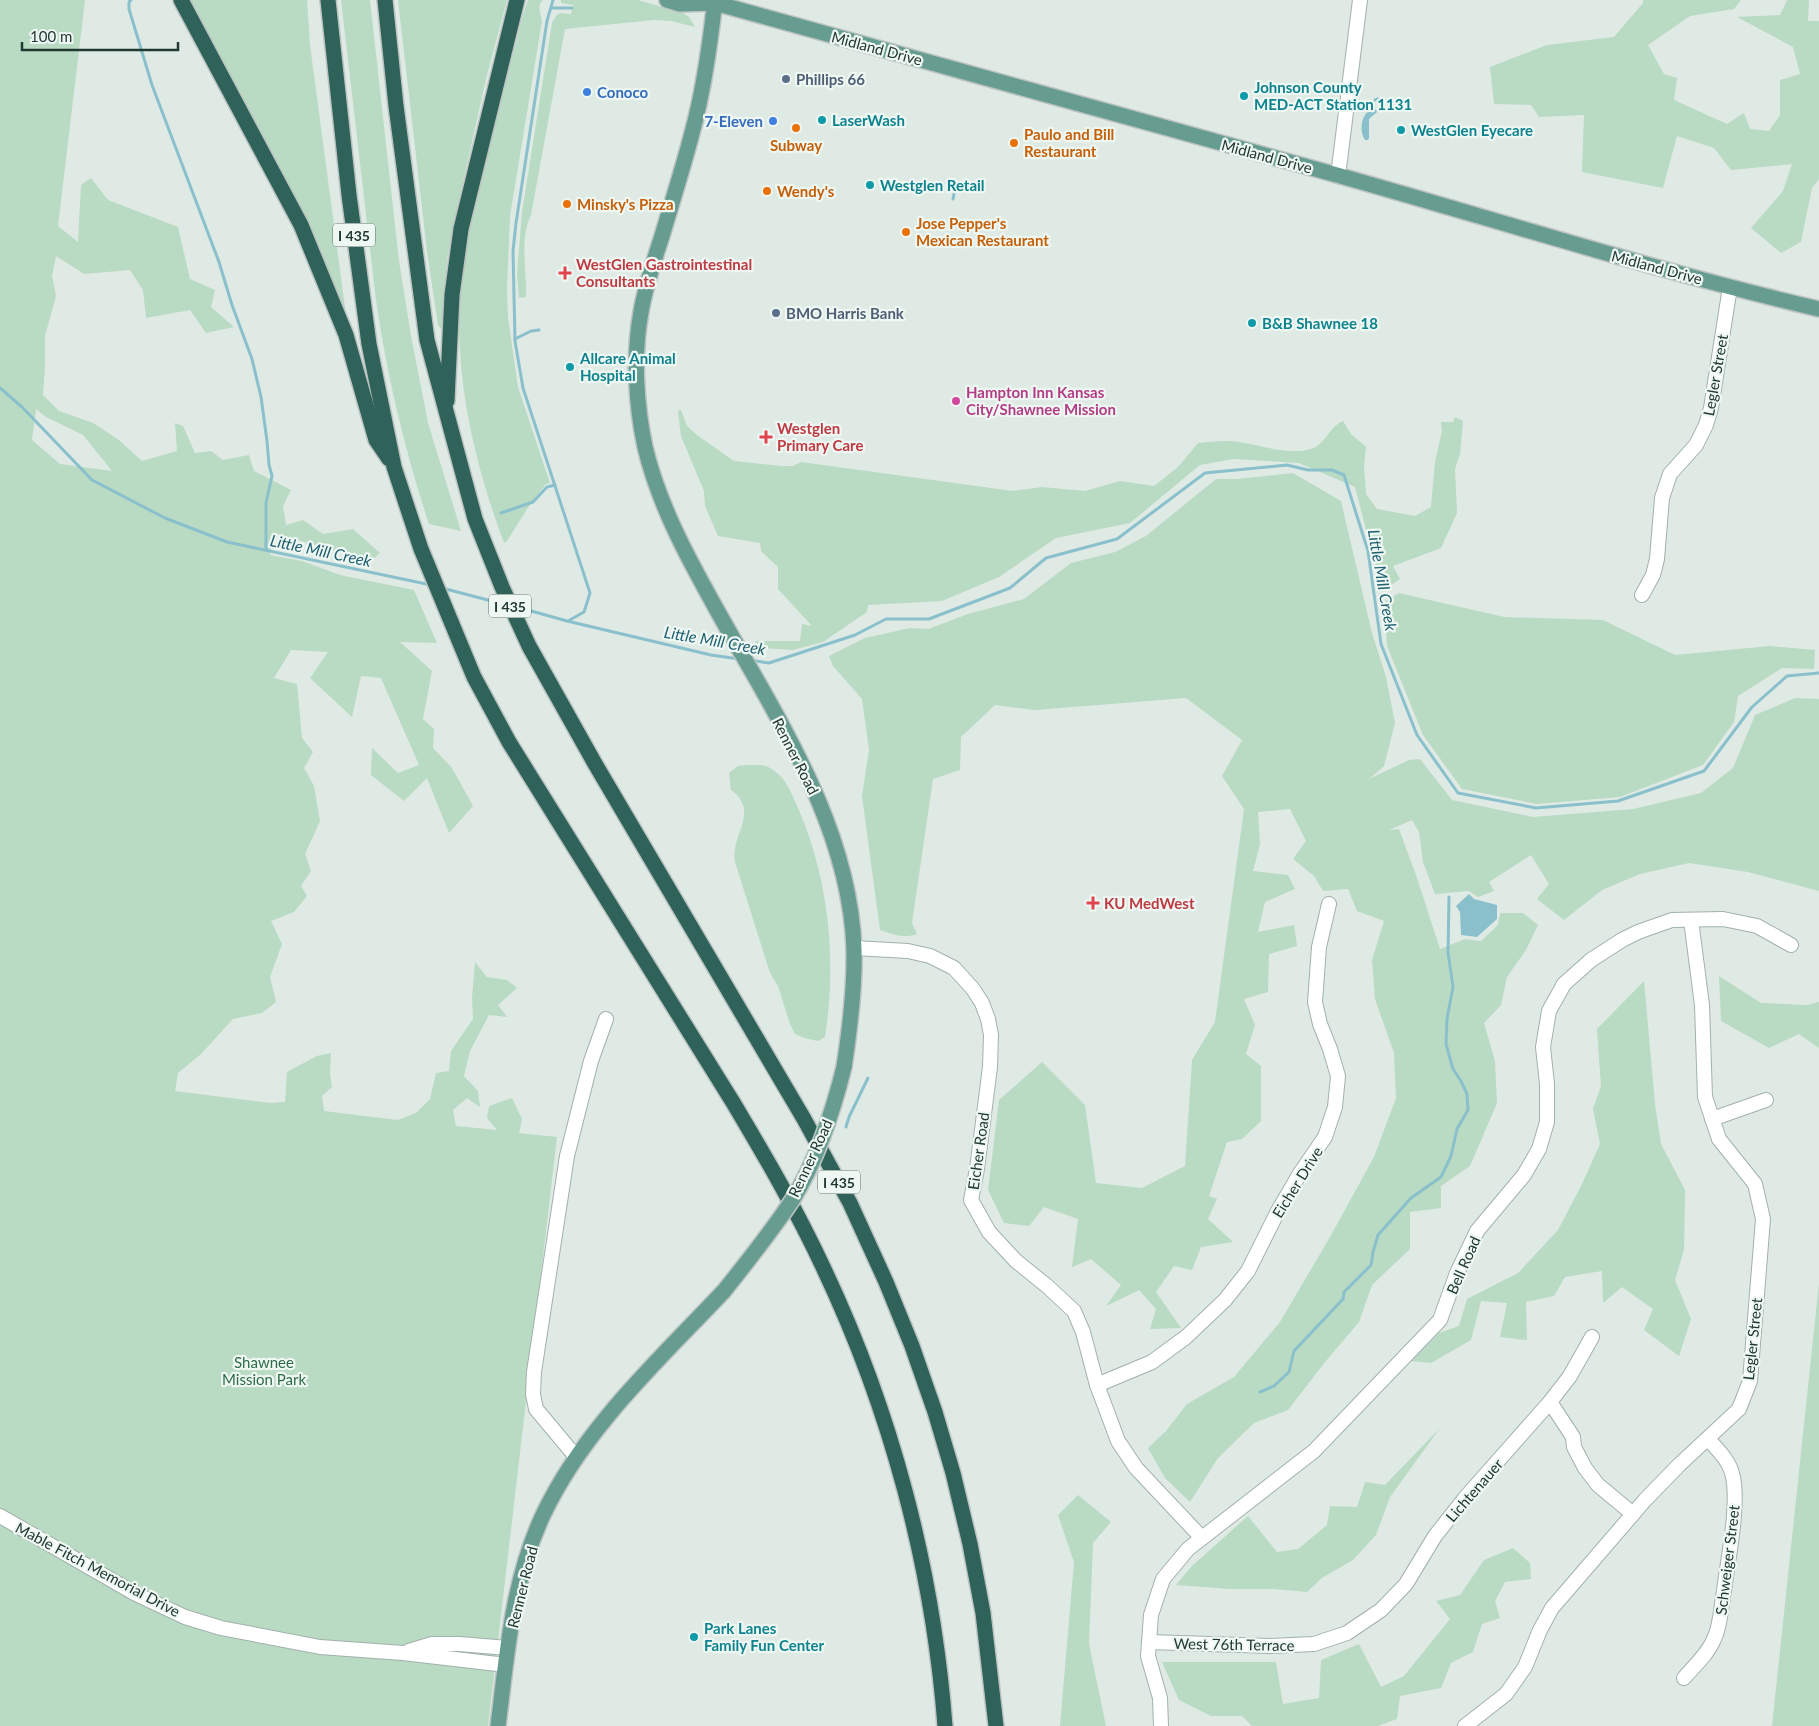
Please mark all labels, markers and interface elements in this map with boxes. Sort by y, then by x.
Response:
scale bar [22,20,179,52]
text: 100 m [30,27,72,45]
street label: Midland Drive [830,27,924,69]
place label: Phillips 66 [796,70,865,88]
marker: Phillips 66 [780,73,792,85]
place label: Johnson County MED-ACT Station 1131 [1254,78,1412,113]
place label: Conoco [597,83,649,101]
marker: Conoco [581,86,593,98]
marker: Johnson County MED-ACT Station 1131 [1238,90,1250,102]
place label: LaserWash [832,111,905,129]
place label: 7-Eleven [704,112,763,130]
marker: LaserWash [816,114,828,126]
marker: 7-Eleven [767,115,779,127]
place label: WestGlen Eyecare [1411,121,1533,139]
marker: Subway [790,122,802,134]
marker: WestGlen Eyecare [1395,124,1407,136]
place label: Paulo and Bill Restaurant [1024,125,1114,160]
street label: Midland Drive [1220,135,1314,177]
place label: Subway [770,136,822,154]
marker: Paulo and Bill Restaurant [1008,137,1020,149]
place label: Westglen Retail [880,176,985,194]
marker: Westglen Retail [864,179,876,191]
place label: Wendy's [777,182,835,200]
marker: Wendy's [761,185,773,197]
place label: Minsky's Pizza [577,195,674,213]
marker: Minsky's Pizza [561,198,573,210]
place label: Jose Pepper's Mexican Restaurant [916,214,1049,249]
road number: I 435 [333,224,375,246]
marker: Jose Pepper's Mexican Restaurant [900,226,912,238]
street label: Midland Drive [1610,246,1704,288]
place label: WestGlen Gastrointestinal Consultants [576,255,752,290]
marker: WestGlen Gastrointestinal Consultants [558,266,572,280]
place label: BMO Harris Bank [786,304,905,322]
marker: BMO Harris Bank [770,307,782,319]
place label: B&B Shawnee 18 [1262,314,1378,332]
marker: B&B Shawnee 18 [1246,317,1258,329]
street label: Legler Street [1699,332,1731,417]
place label: Allcare Animal Hospital [579,349,676,384]
marker: Allcare Animal Hospital [564,361,576,373]
place label: Hampton Inn Kansas City/Shawnee Mission [966,383,1116,418]
marker: Hampton Inn Kansas City/Shawnee Mission [950,395,962,407]
place label: Westglen Primary Care [777,419,863,454]
marker: Westglen Primary Care [759,430,773,444]
water label: Little Mill Creek [1365,528,1401,633]
water label: Little Mill Creek [269,530,374,570]
road number: I 435 [489,594,531,618]
water label: Little Mill Creek [663,622,768,658]
street label: Renner Road [769,715,823,797]
place label: KU MedWest [1104,894,1195,912]
marker: KU MedWest [1086,896,1100,910]
street label: Eicher Road [964,1111,992,1191]
street label: Renner Road [784,1116,836,1200]
street label: Eicher Drive [1268,1143,1326,1221]
road number: I 435 [818,1170,860,1194]
street label: Bell Road [1442,1233,1484,1297]
street label: Legler Street [1739,1296,1765,1381]
park label: Shawnee Mission Park [222,1353,306,1388]
street label: Lichtenauer [1442,1454,1507,1525]
street label: Schweiger Street [1711,1503,1743,1616]
street label: Mable Fitch Memorial Drive [13,1518,183,1620]
street label: Renner Road [503,1544,541,1630]
place label: Park Lanes Family Fun Center [704,1619,825,1654]
marker: Park Lanes Family Fun Center [688,1631,700,1643]
street label: West 76th Terrace [1173,1634,1295,1654]

